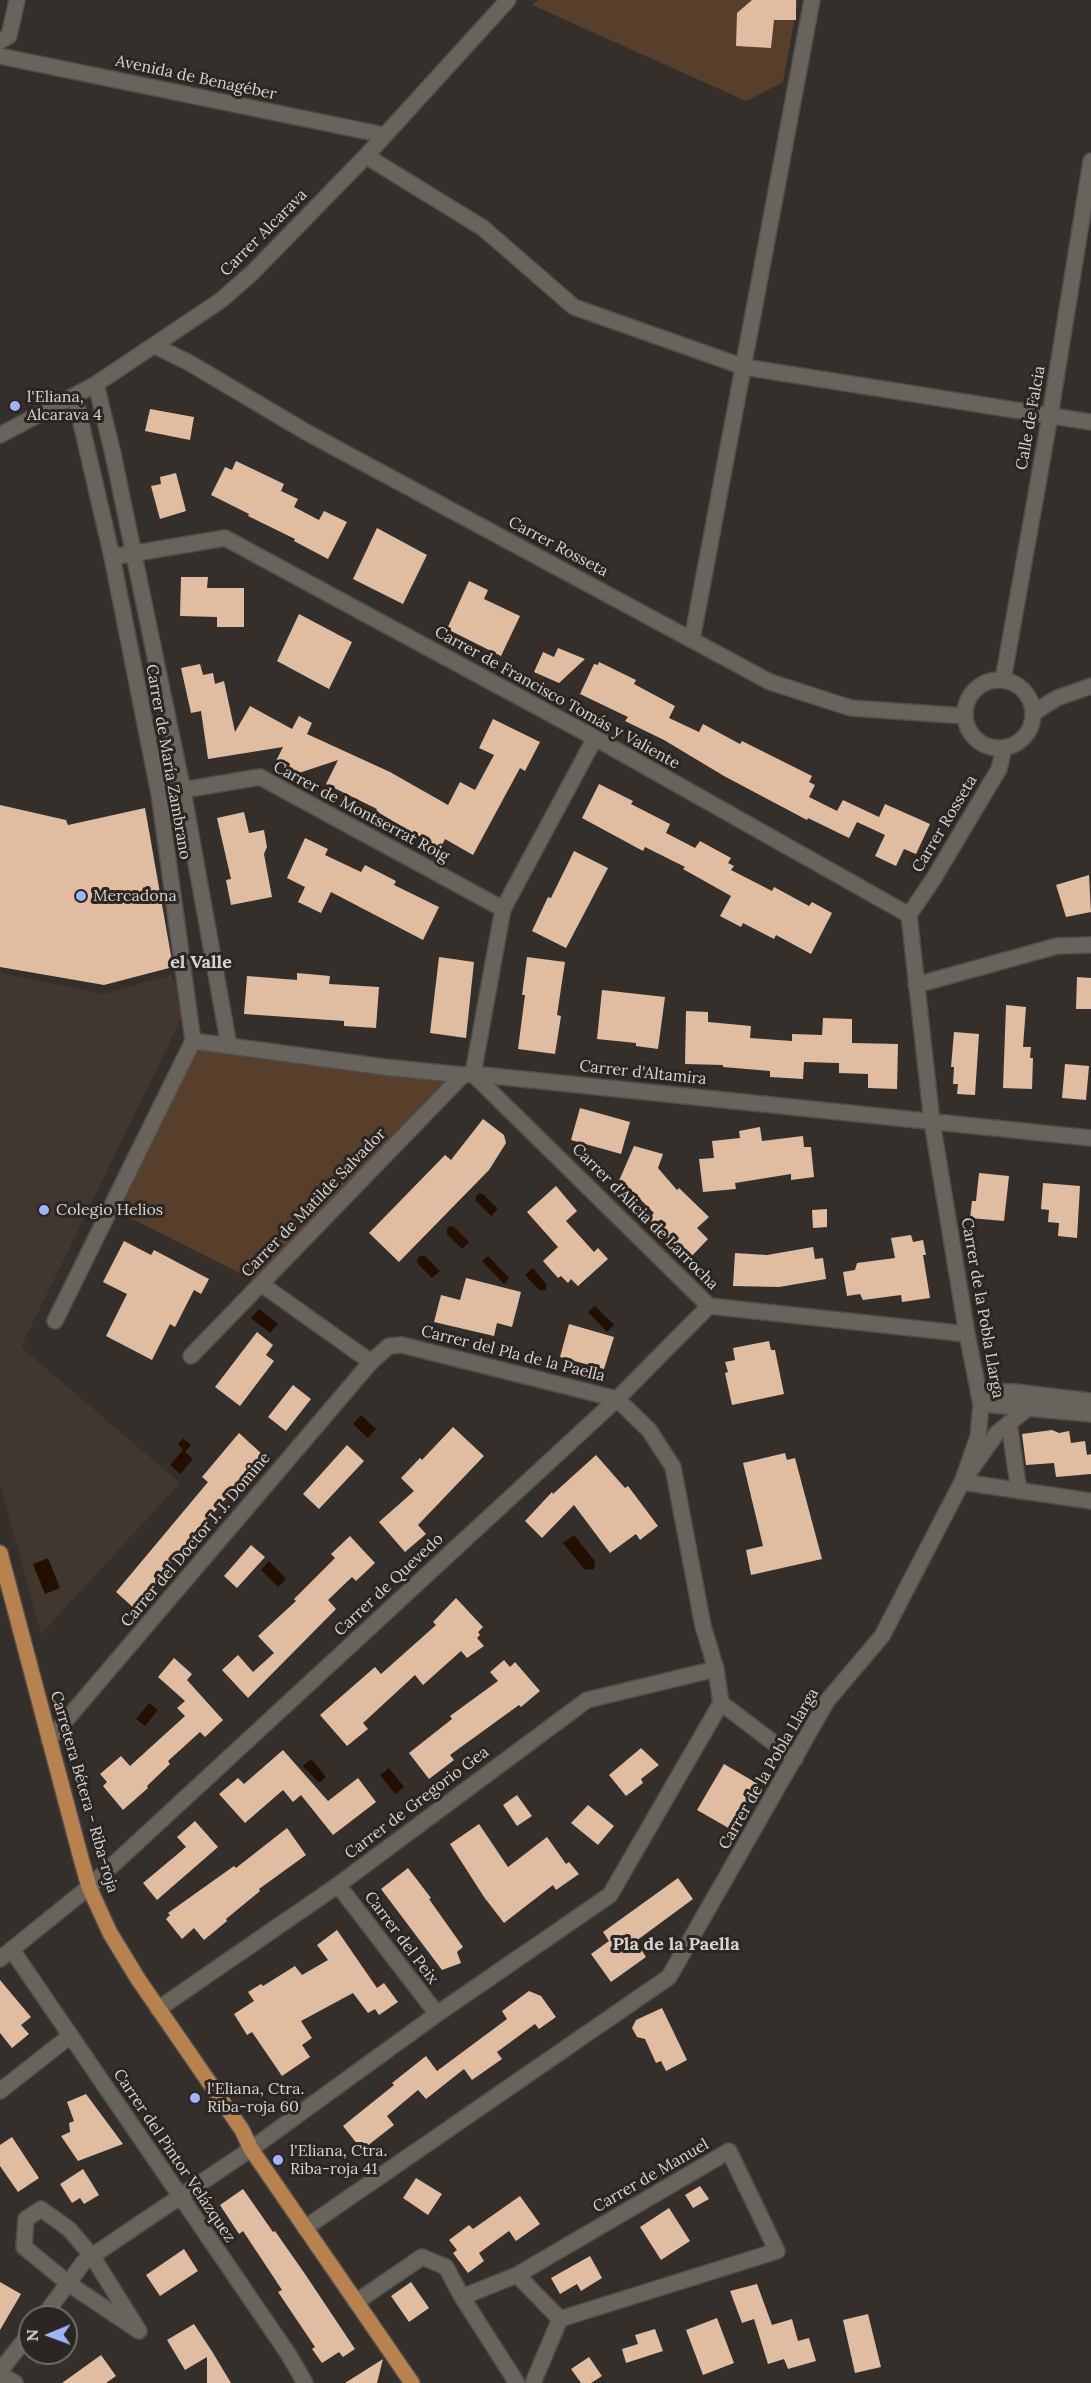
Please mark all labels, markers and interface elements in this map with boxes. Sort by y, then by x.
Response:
street label: Avenida de Benagéber [114,52,278,104]
street label: Carrer Alcarava [216,185,312,281]
street label: Calle de Falcia [1012,364,1050,472]
place label: l'Eliana, Alcarava 4 [27,387,102,425]
marker: l'Eliana, Alcarava 4 [8,399,22,413]
street label: Carrer Rosseta [505,513,611,581]
street label: Carrer de Francisco Tomás y Valiente [431,622,683,774]
street label: Carrer de María Zambrano [141,663,195,861]
street label: Carrer de Montserrat Roig [270,757,452,867]
street label: Carrer Rosseta [908,772,982,876]
place label: Mercadona [93,886,177,906]
marker: Mercadona [74,889,88,903]
district label: el Valle [170,952,232,974]
street label: Carrer d'Altamira [578,1057,708,1089]
street label: Carrer de Matilde Salvador [238,1125,390,1281]
street label: Carrer d'Alicia de Larrocha [568,1140,722,1294]
place label: Colegio Helios [56,1200,163,1220]
marker: Colegio Helios [37,1203,51,1217]
street label: Carrer de la Pobla Llarga [957,1216,1007,1400]
street label: Carrer del Pla de la Paella [419,1322,607,1386]
street label: Carrer del Doctor J. J. Domine [117,1449,275,1631]
street label: Carrer de Quevedo [331,1530,447,1640]
street label: Carrer de la Pobla Llarga [715,1685,823,1853]
street label: Carretera Bétera - Riba-roja [46,1689,122,1895]
street label: Carrer de Gregorio Gea [341,1743,493,1863]
street label: Carrer del Peix [360,1888,442,1988]
district label: Pla de la Paella [612,1934,740,1956]
street label: Carrer del Pintor Velázquez [109,2066,239,2246]
place label: l'Eliana, Ctra. Riba-roja 60 [207,2079,304,2117]
marker: l'Eliana, Ctra. Riba-roja 60 [188,2091,202,2105]
street label: Carrer de Manuel [590,2135,712,2217]
place label: l'Eliana, Ctra. Riba-roja 41 [290,2141,387,2179]
marker: l'Eliana, Ctra. Riba-roja 41 [271,2153,285,2167]
north arrow [18,2305,78,2365]
text: N [22,2329,42,2342]

